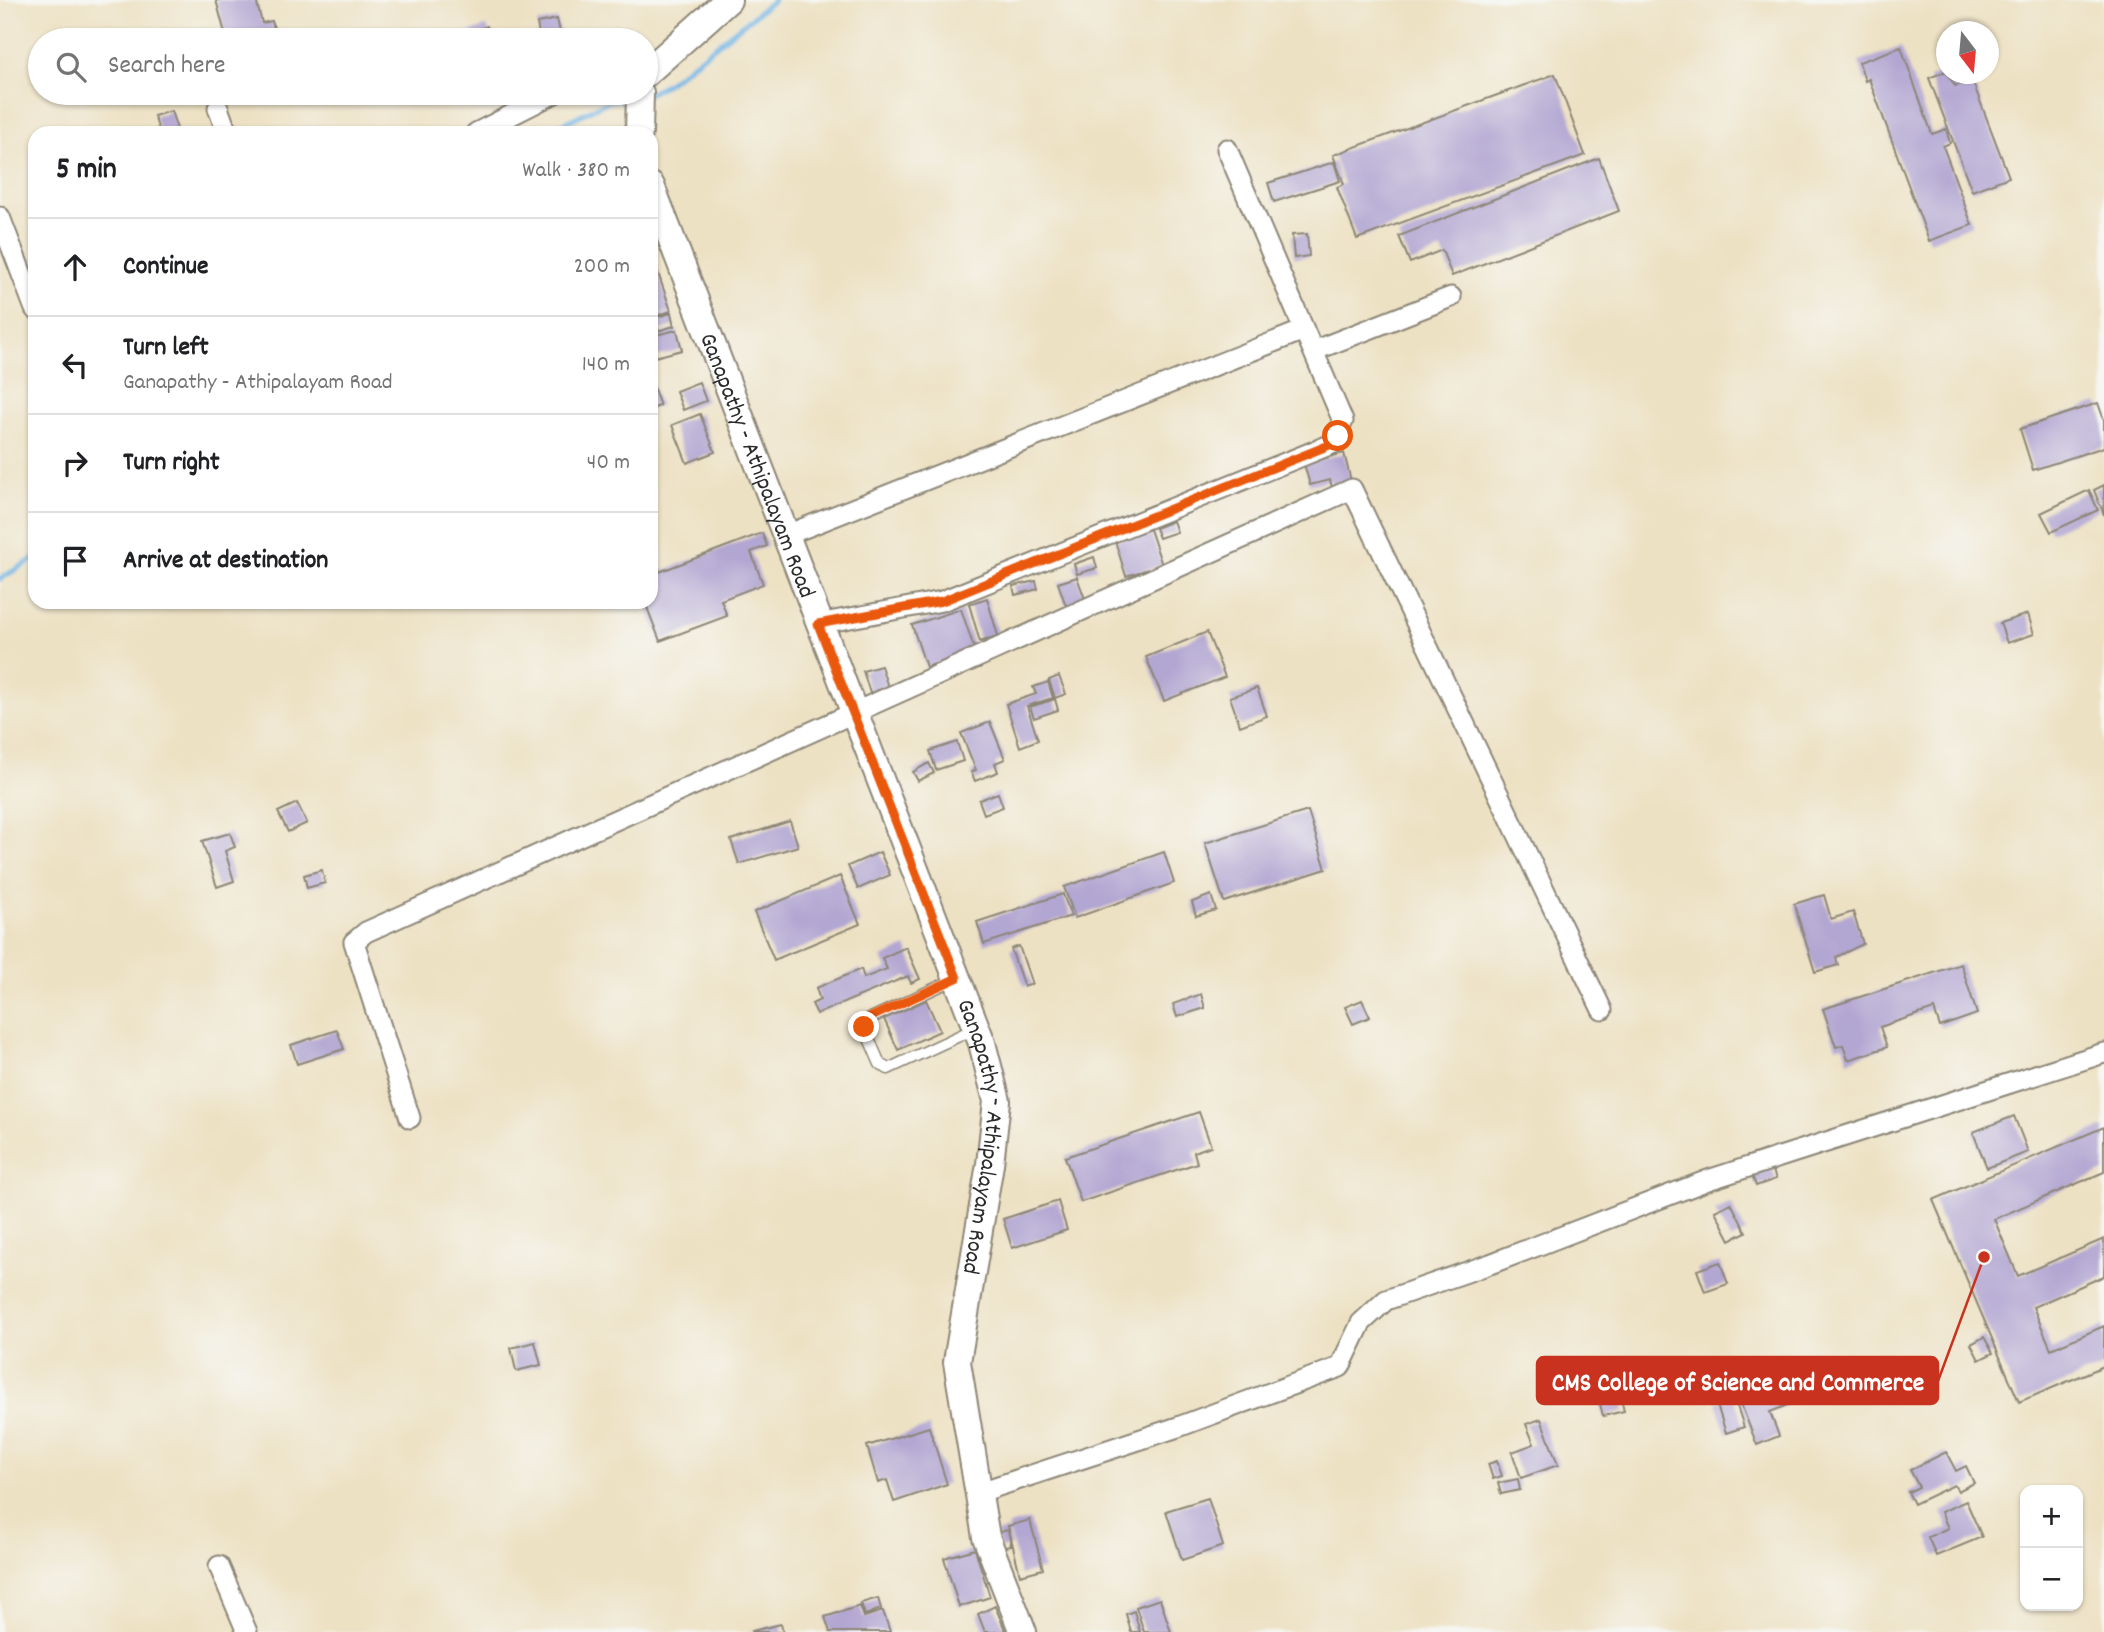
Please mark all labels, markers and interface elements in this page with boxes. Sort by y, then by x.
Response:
north arrow [1936,21,1999,84]
search box [28,28,658,105]
icon: search [52,48,90,86]
text: Search here [108,48,226,85]
text: 5 min [56,150,117,193]
text: Walk · 380 m [522,155,630,188]
icon: ahead [56,248,94,286]
text: Continue [123,249,208,286]
text: 200 m [574,251,630,284]
street label: Ganapathy - Athipalayam Road [689,329,823,603]
text: Turn left [123,330,209,367]
icon: left [56,346,94,384]
text: 140 m [582,349,630,382]
text: Ganapathy - Athipalayam Road [123,367,393,400]
route start [1322,420,1353,451]
icon: right [56,444,94,482]
text: Turn right [123,445,220,482]
text: 40 m [587,447,630,480]
icon: arrive [56,542,94,580]
text: Arrive at destination [123,543,328,580]
street label: Ganapathy - Athipalayam Road [947,995,1011,1277]
route end [848,1011,879,1042]
callout: CMS College of Science and Commerce [1537,1357,1938,1404]
text: CMS College of Science and Commerce [1552,1366,1924,1403]
map controls [2020,1485,2083,1611]
button: + [2020,1485,2083,1548]
button: − [2020,1548,2083,1611]

